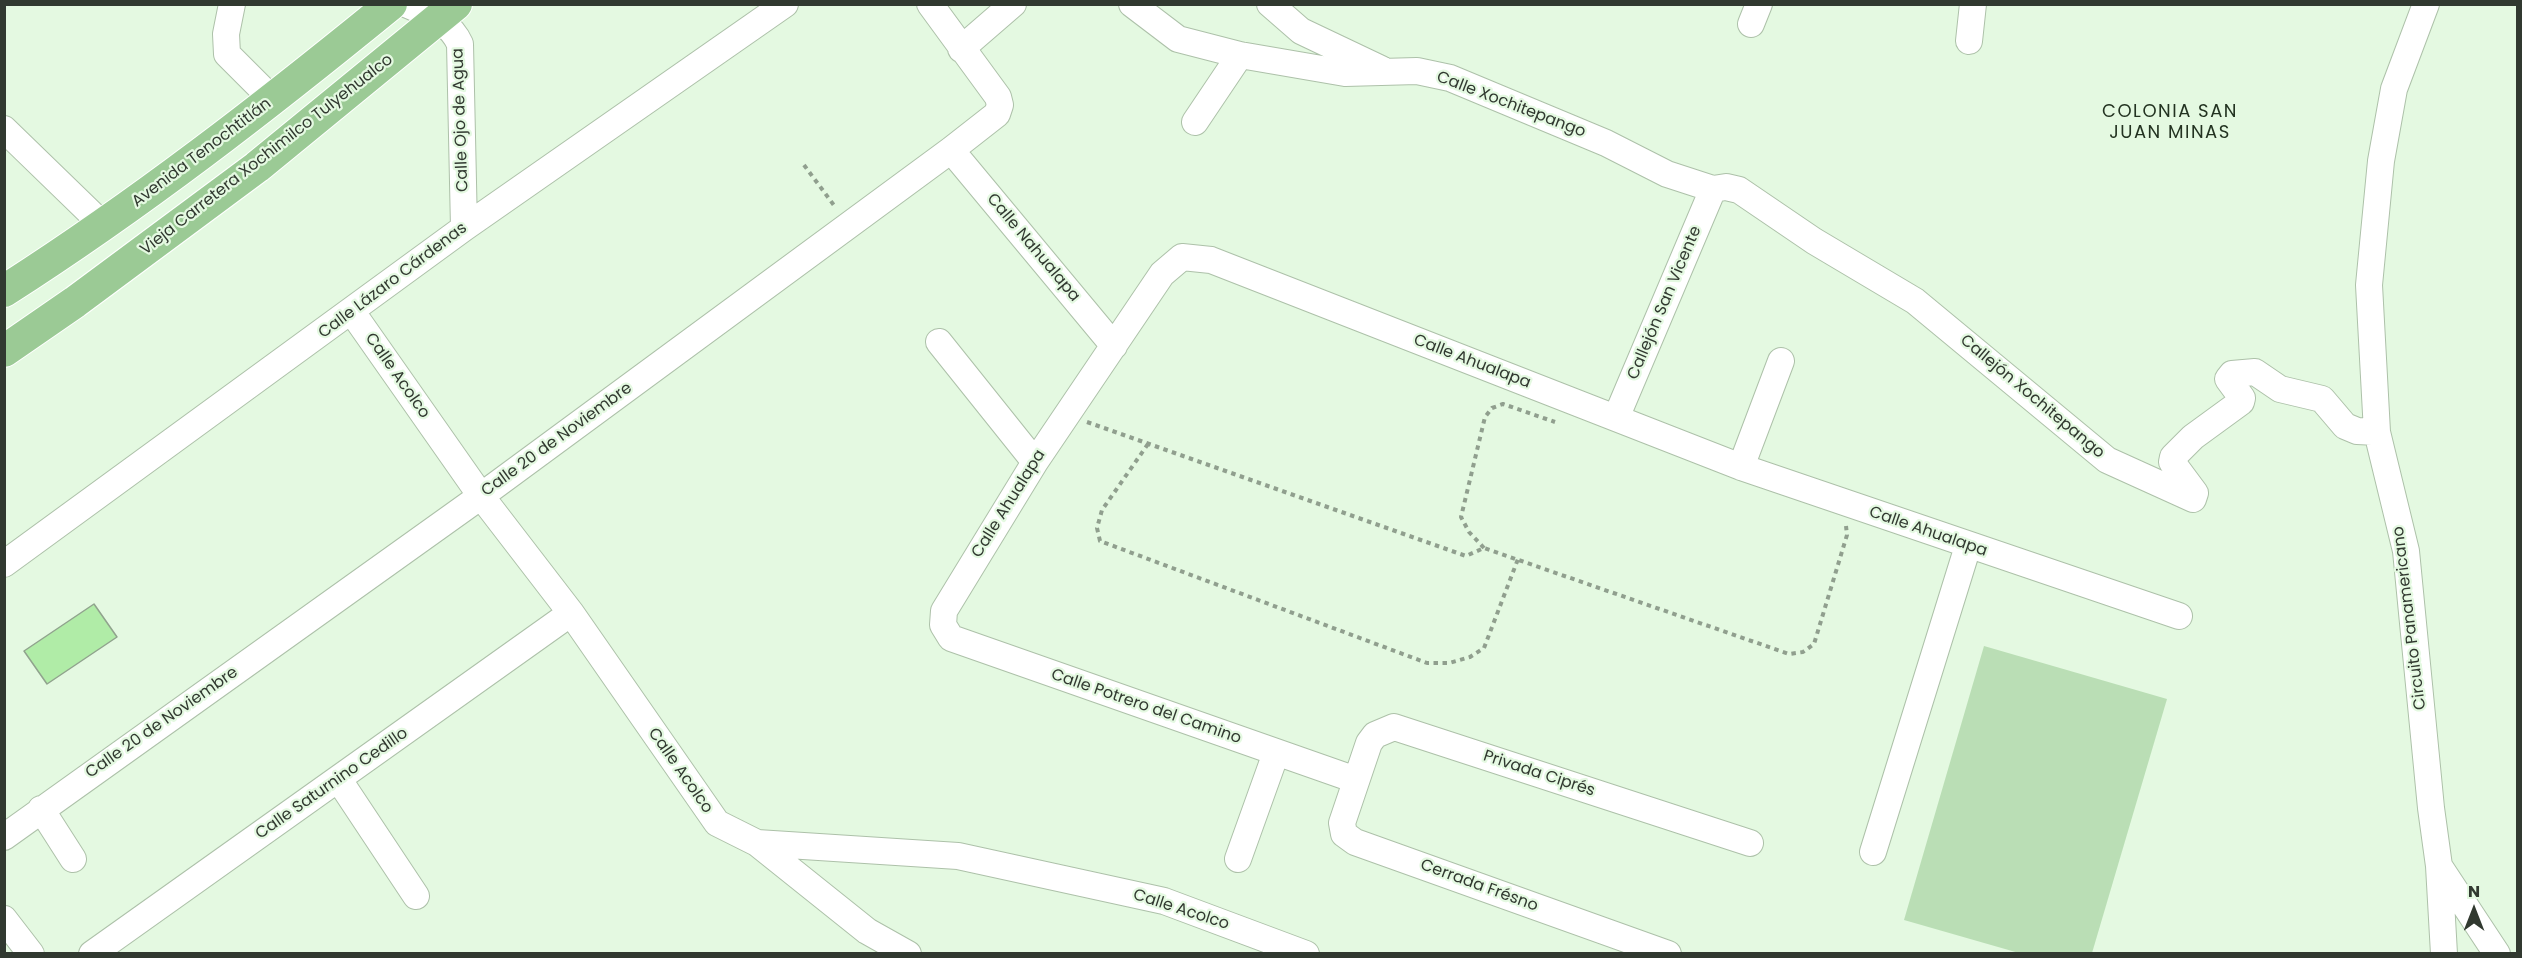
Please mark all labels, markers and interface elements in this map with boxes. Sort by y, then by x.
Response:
street label: Calle Ojo de Agua [449,48,473,192]
street label: Vieja Carretera Xochimilco Tulyehualco [137,50,397,260]
street label: Calle Xochitepango [1434,68,1588,142]
street label: Avenida Tenochtitlán [129,94,275,212]
district label: COLONIA SAN JUAN MINAS [2102,101,2238,144]
street label: Calle Nahualapa [982,190,1084,306]
street label: Calle Lázaro Cárdenas [315,219,471,343]
street label: Callejón San Vicente [1624,223,1706,383]
street label: Calle Acolco [360,330,434,422]
street label: Calle Ahualapa [1411,331,1533,393]
street label: Callejón Xochitepango [1956,331,2108,463]
street label: Calle 20 de Noviembre [478,379,636,501]
street label: Calle Ahualapa [968,446,1050,562]
street label: Calle Ahualapa [1866,503,1990,561]
street label: Circuito Panamericano [2389,525,2431,711]
street label: Calle 20 de Noviembre [82,663,242,783]
street label: Calle Potrero del Camino [1048,665,1244,749]
street label: Calle Saturnino Cedillo [252,724,412,844]
street label: Calle Acolco [643,725,717,817]
street label: Privada Ciprés [1481,747,1597,801]
street label: Cerrada Frésno [1418,856,1540,916]
north arrow [2444,880,2504,940]
text: N [2468,880,2480,903]
street label: Calle Acolco [1131,885,1231,935]

